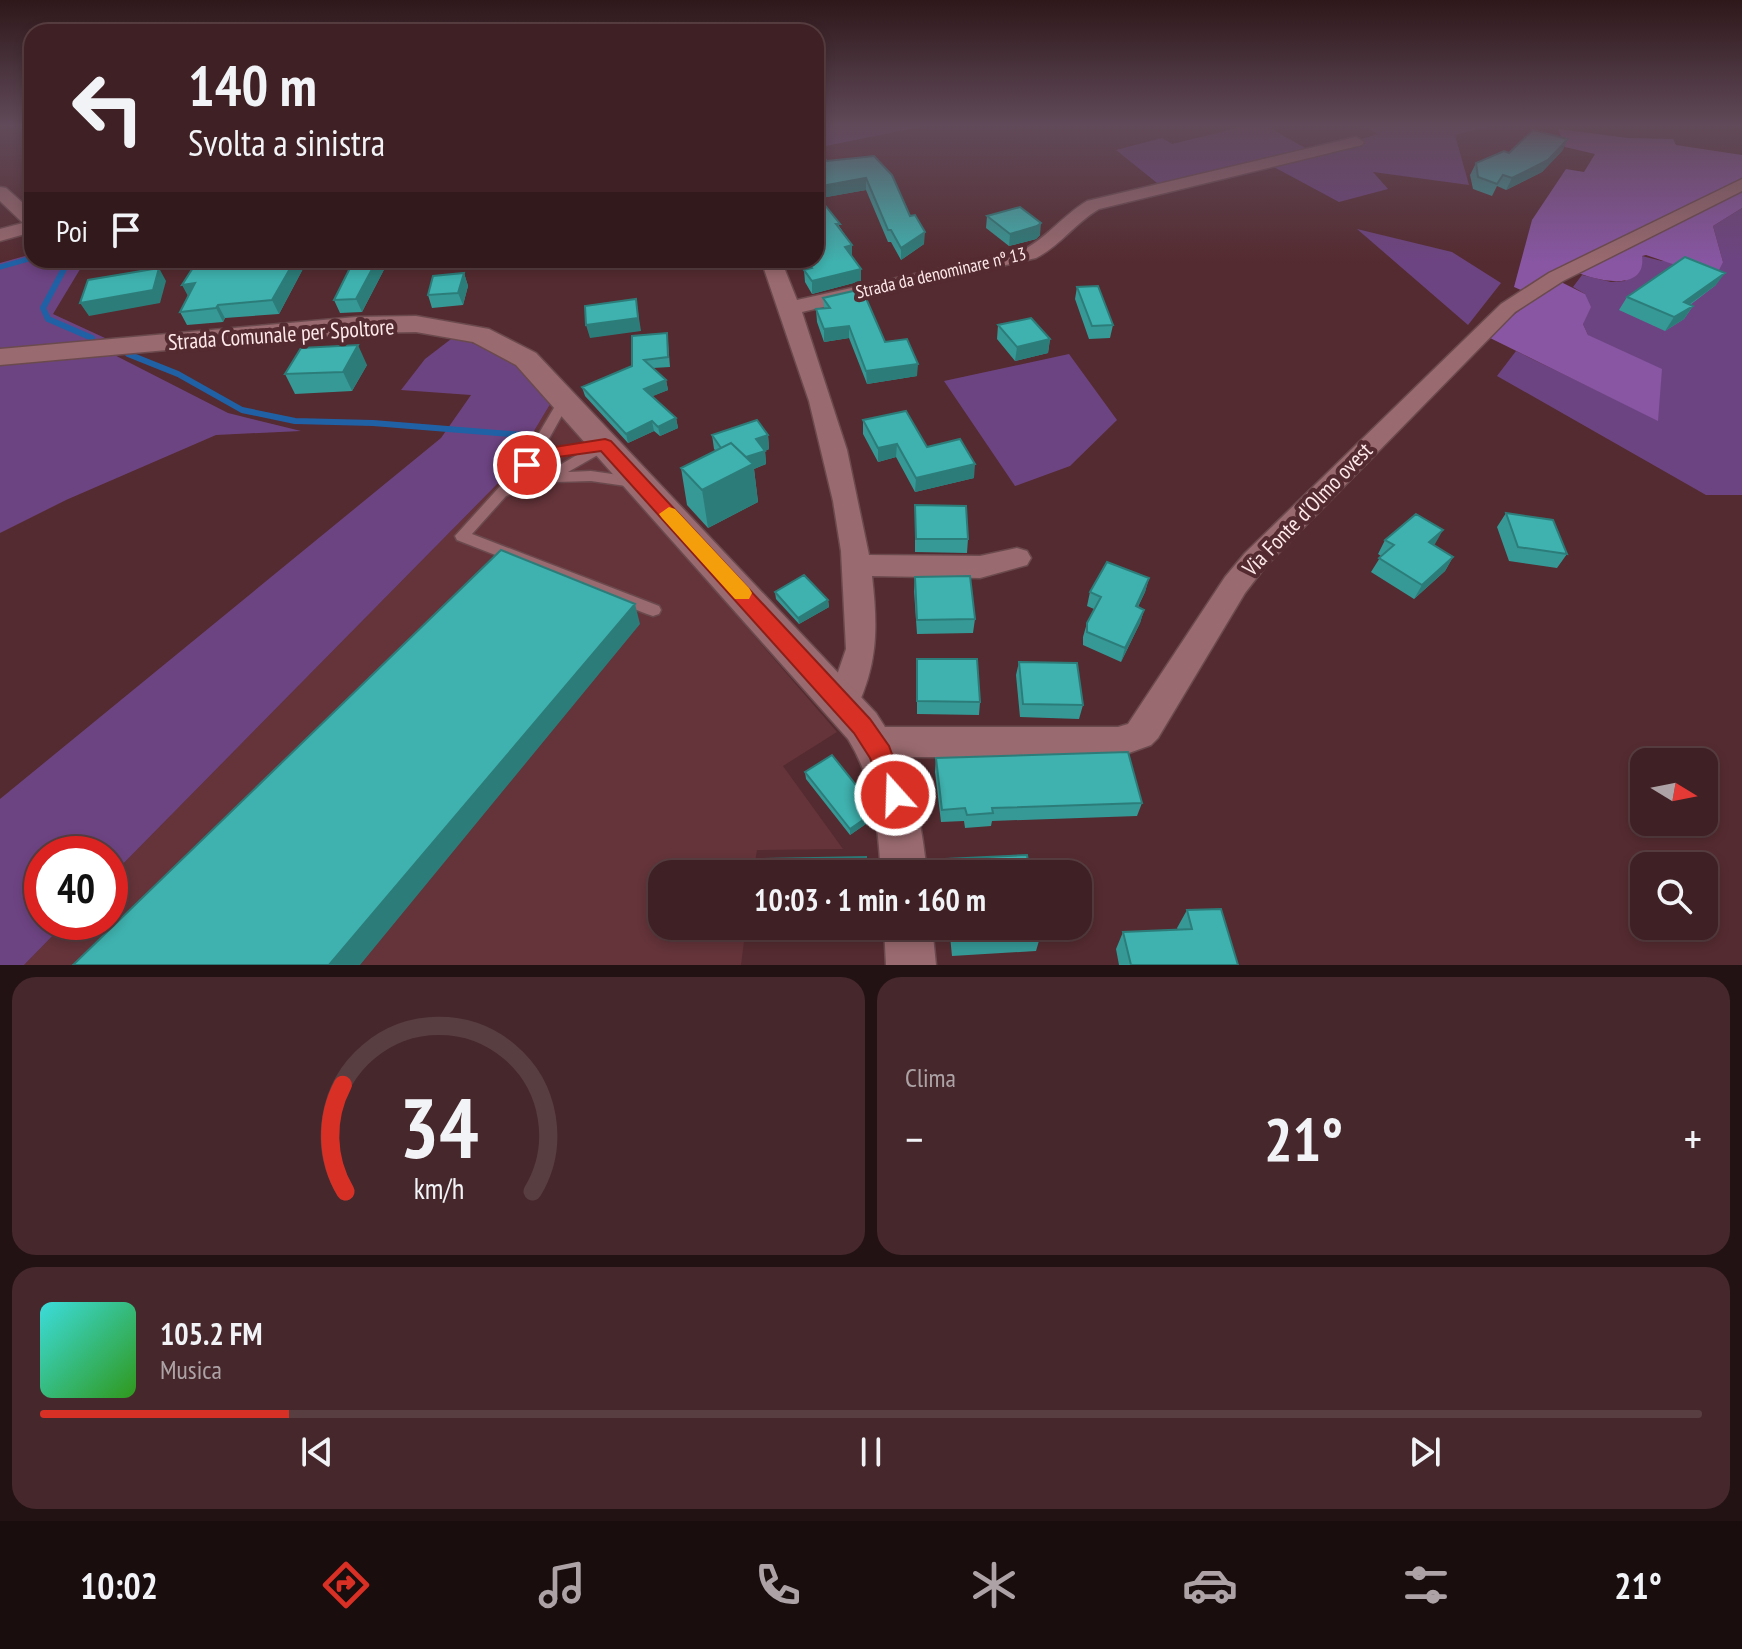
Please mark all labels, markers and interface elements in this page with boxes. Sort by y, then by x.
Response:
text: 140 m [188,49,317,121]
icon: left [56,56,160,160]
text: Svolta a sinistra [188,119,385,166]
icon: arrive [104,208,148,252]
text: Poi [56,211,88,250]
street label: Strada da denominare nº 13 [854,242,1028,303]
street label: Strada Comunale per Spoltore [167,312,395,356]
pin [493,431,561,499]
street label: Via Fonte d'Olmo ovest [1235,436,1378,582]
icon: arrive [505,443,549,487]
north arrow [1630,748,1718,836]
map controls [1630,748,1718,940]
position arrow [853,753,937,837]
speed limit sign: 40 [24,836,128,940]
button: search [1630,852,1718,940]
text: 10:03 · 1 min · 160 m [754,880,986,919]
text: Clima [905,1061,956,1094]
text: 34 [399,1073,478,1181]
text: 21° [1264,1100,1343,1178]
text: − [905,1110,923,1167]
text: + [1684,1110,1702,1167]
text: km/h [413,1170,464,1207]
text: 105.2 FM [160,1314,262,1353]
text: Musica [160,1353,222,1386]
icon: previous [295,1430,339,1474]
icon: pause [849,1430,893,1474]
icon: next [1403,1430,1447,1474]
icon: directions [318,1557,374,1613]
icon: music [534,1557,590,1613]
icon: phone [750,1557,806,1613]
icon: climate [966,1557,1022,1613]
icon: car [1182,1557,1238,1613]
icon: filters [1398,1557,1454,1613]
text: 10:02 [80,1562,158,1609]
text: 21° [1614,1562,1662,1609]

